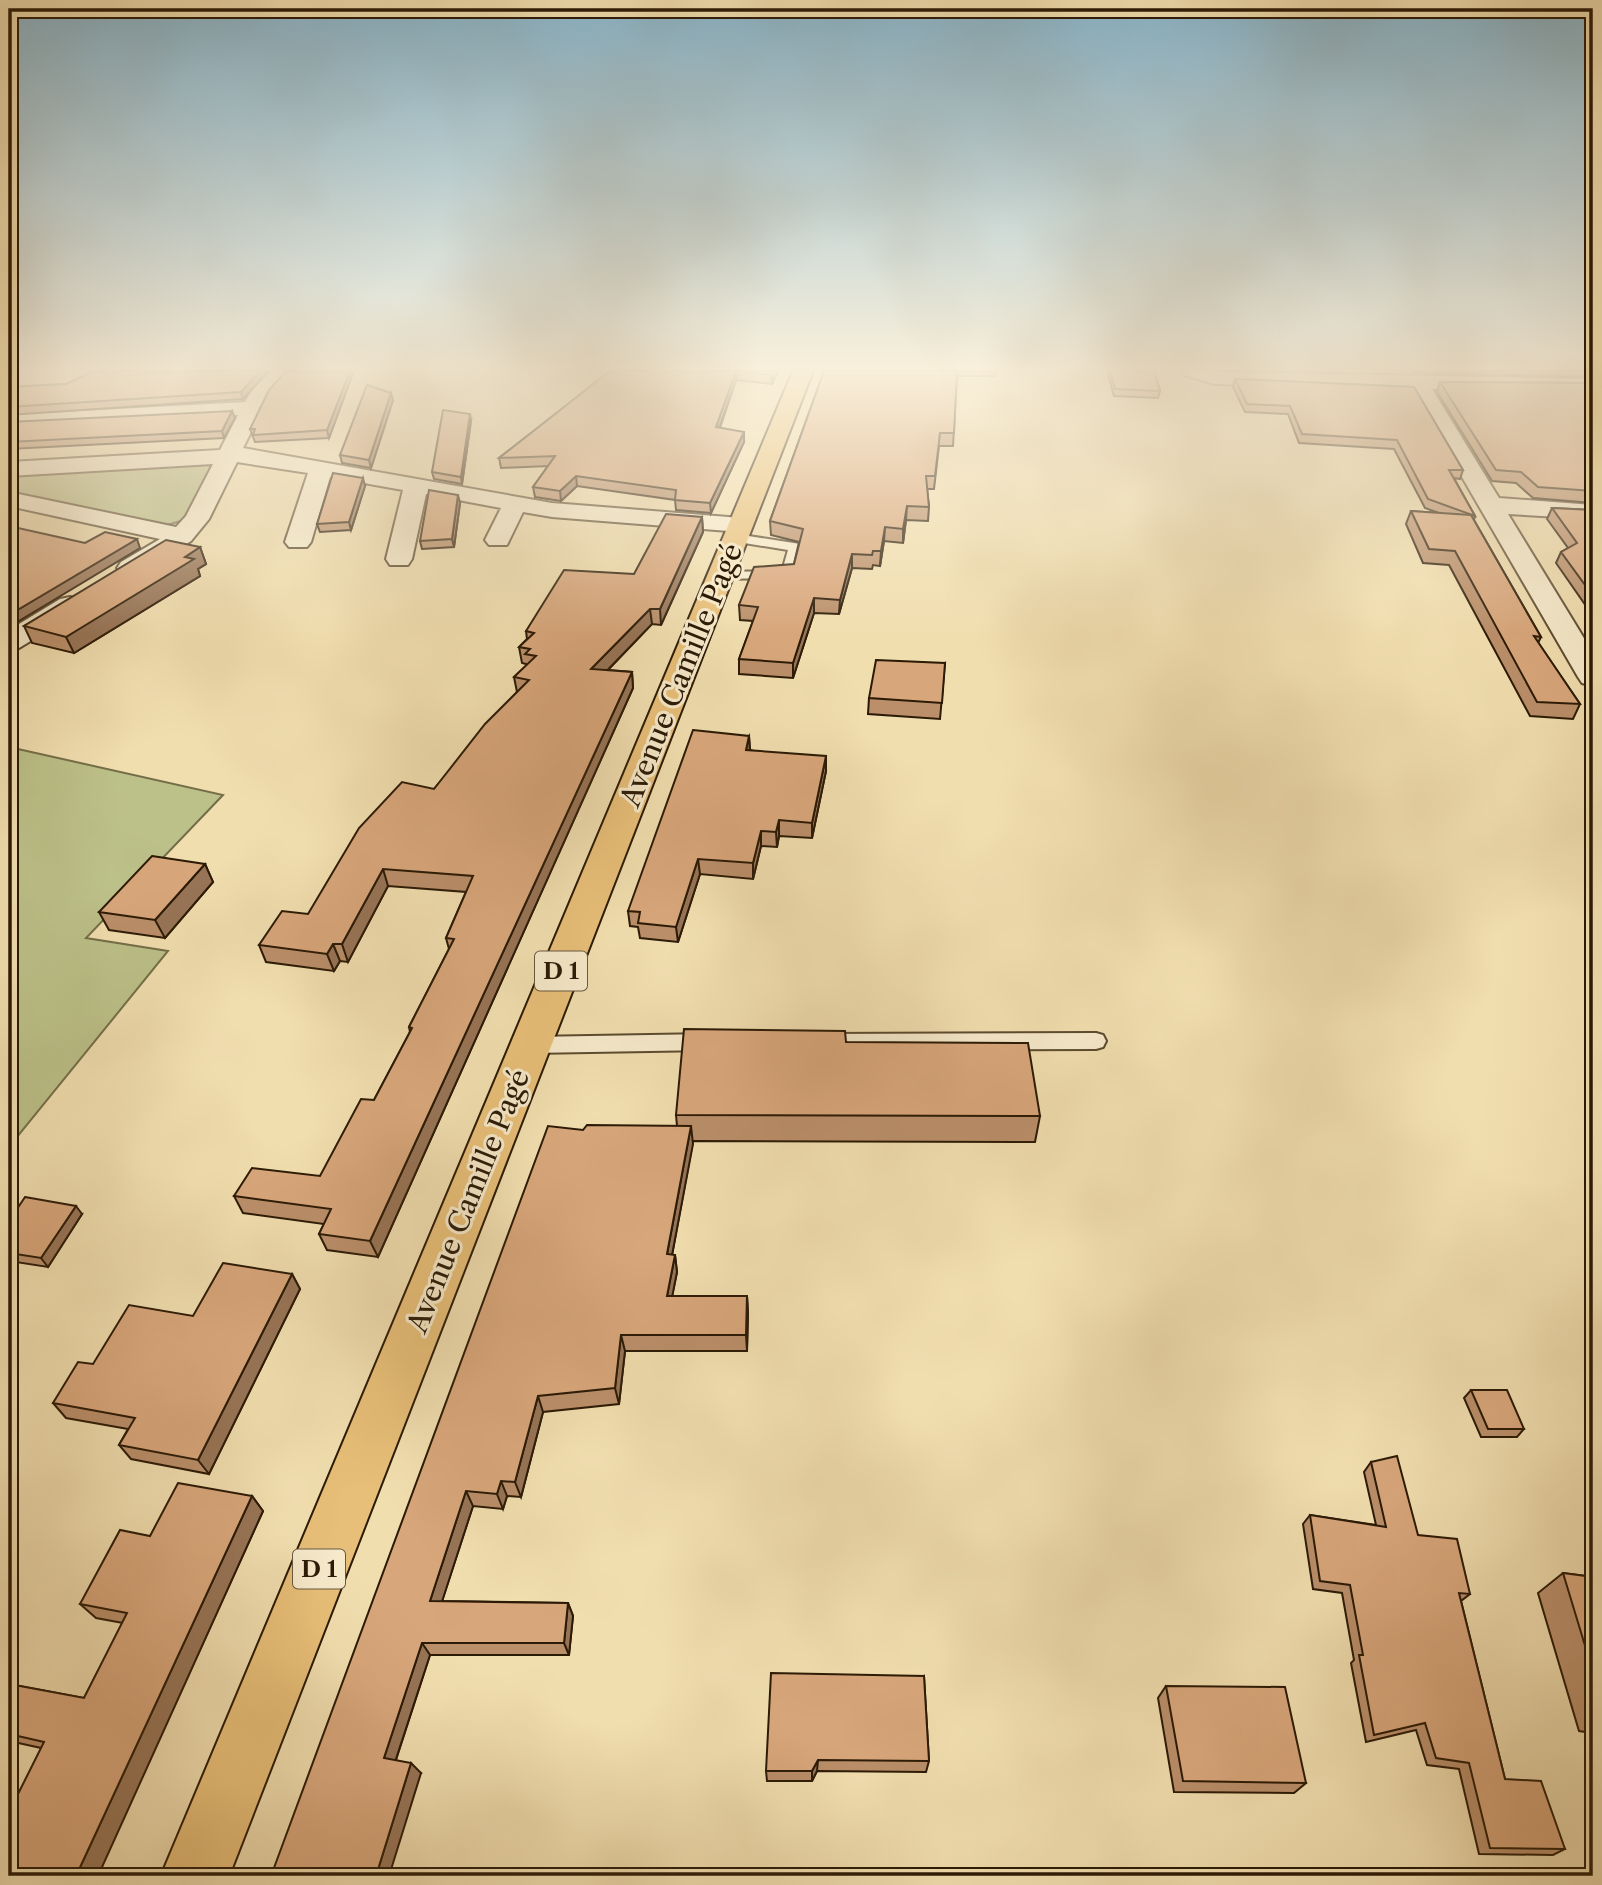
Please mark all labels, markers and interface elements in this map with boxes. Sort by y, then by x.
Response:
street label: Avenue Camille Pagé [612,538,749,813]
road number: D 1 [535,952,587,990]
street label: Avenue Camille Pagé [399,1064,536,1339]
road number: D 1 [293,1550,345,1588]

